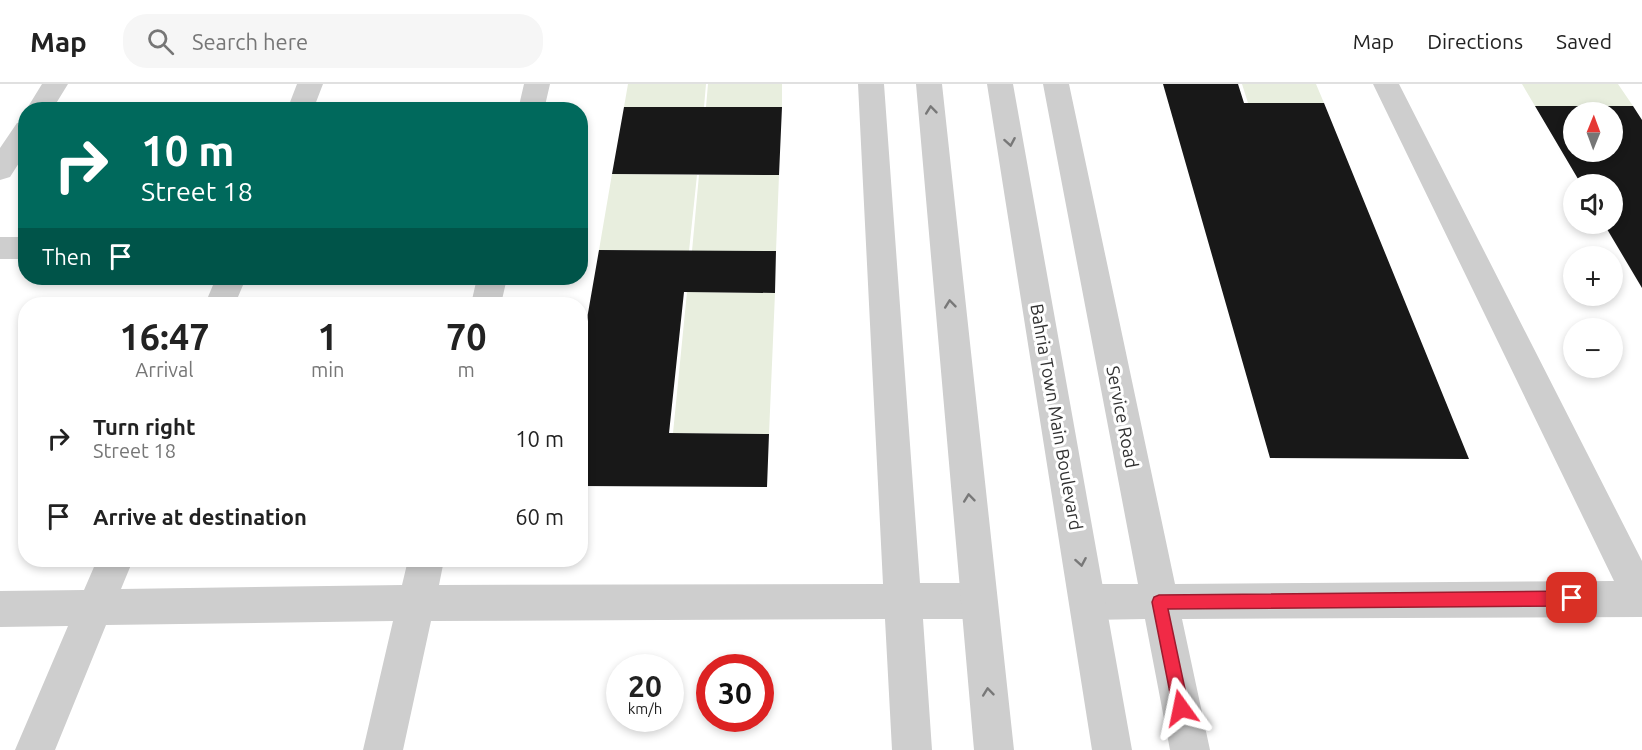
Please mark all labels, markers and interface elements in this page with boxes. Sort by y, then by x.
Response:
search box [123,14,543,68]
icon: search [144,25,177,58]
text: Map [30,26,87,57]
text: Search here [192,29,308,54]
text: Map [1353,29,1394,53]
text: Directions [1427,29,1523,53]
text: Saved [1556,29,1612,53]
north arrow [1563,102,1623,162]
map controls [1563,102,1623,378]
one-way arrow [925,105,938,114]
icon: right [42,126,120,204]
text: 10 m [141,127,235,174]
one-way arrow [1003,137,1015,146]
button: sound [1563,174,1623,234]
text: Street 18 [141,176,253,206]
icon: arrive [104,240,137,273]
text: Then [42,244,92,269]
button: + [1563,246,1623,306]
one-way arrow [944,299,957,308]
street label: Bahria Town Main Boulevard [1027,302,1087,532]
text: 16:47 [119,316,210,357]
text: 1 [318,316,338,357]
text: 70 [446,316,487,357]
button: − [1563,318,1623,378]
text: Arrival [135,358,194,381]
text: min [311,358,345,381]
text: m [458,358,475,381]
street label: Service Road [1103,364,1143,470]
text: Turn right [93,414,195,439]
icon: right [42,422,75,455]
text: 10 m [515,426,564,451]
text: Street 18 [93,439,176,462]
one-way arrow [963,493,976,502]
icon: arrive [42,500,75,533]
text: Arrive at destination [93,504,307,529]
text: 60 m [515,504,564,529]
one-way arrow [1074,556,1087,566]
pin [1546,572,1597,623]
icon: arrive [1555,581,1588,614]
speed limit sign: 30 [696,654,774,732]
text: 20 [628,669,662,703]
position arrow [1149,676,1213,740]
one-way arrow [982,687,995,696]
text: km/h [628,700,662,717]

